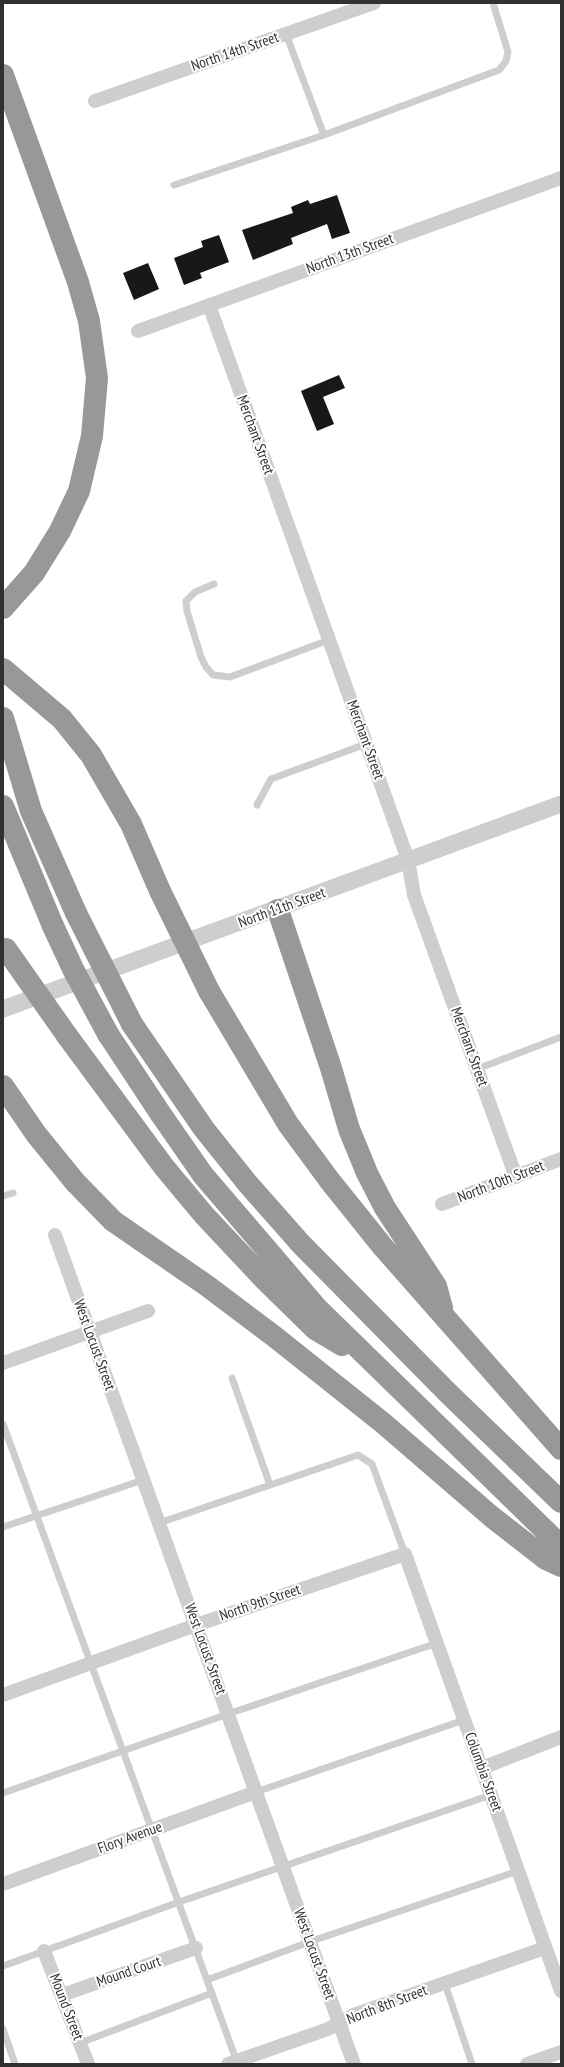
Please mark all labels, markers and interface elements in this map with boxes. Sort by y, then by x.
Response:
street label: North 14th Street [189,29,281,75]
street label: North 13th Street [304,230,396,278]
street label: Merchant Street [232,393,278,477]
street label: Merchant Street [342,698,388,782]
street label: North 11th Street [236,884,328,932]
street label: Merchant Street [446,1005,492,1089]
street label: North 10th Street [455,1157,547,1207]
street label: West Locust Street [69,1297,119,1393]
street label: North 9th Street [217,1581,303,1625]
street label: West Locust Street [180,1601,230,1697]
street label: Columbia Street [460,1730,506,1814]
street label: Flory Avenue [95,1818,165,1858]
street label: West Locust Street [289,1906,339,2002]
street label: Mound Court [94,1953,164,1991]
street label: Mound Street [45,1971,87,2043]
street label: North 8th Street [344,1981,430,2029]

